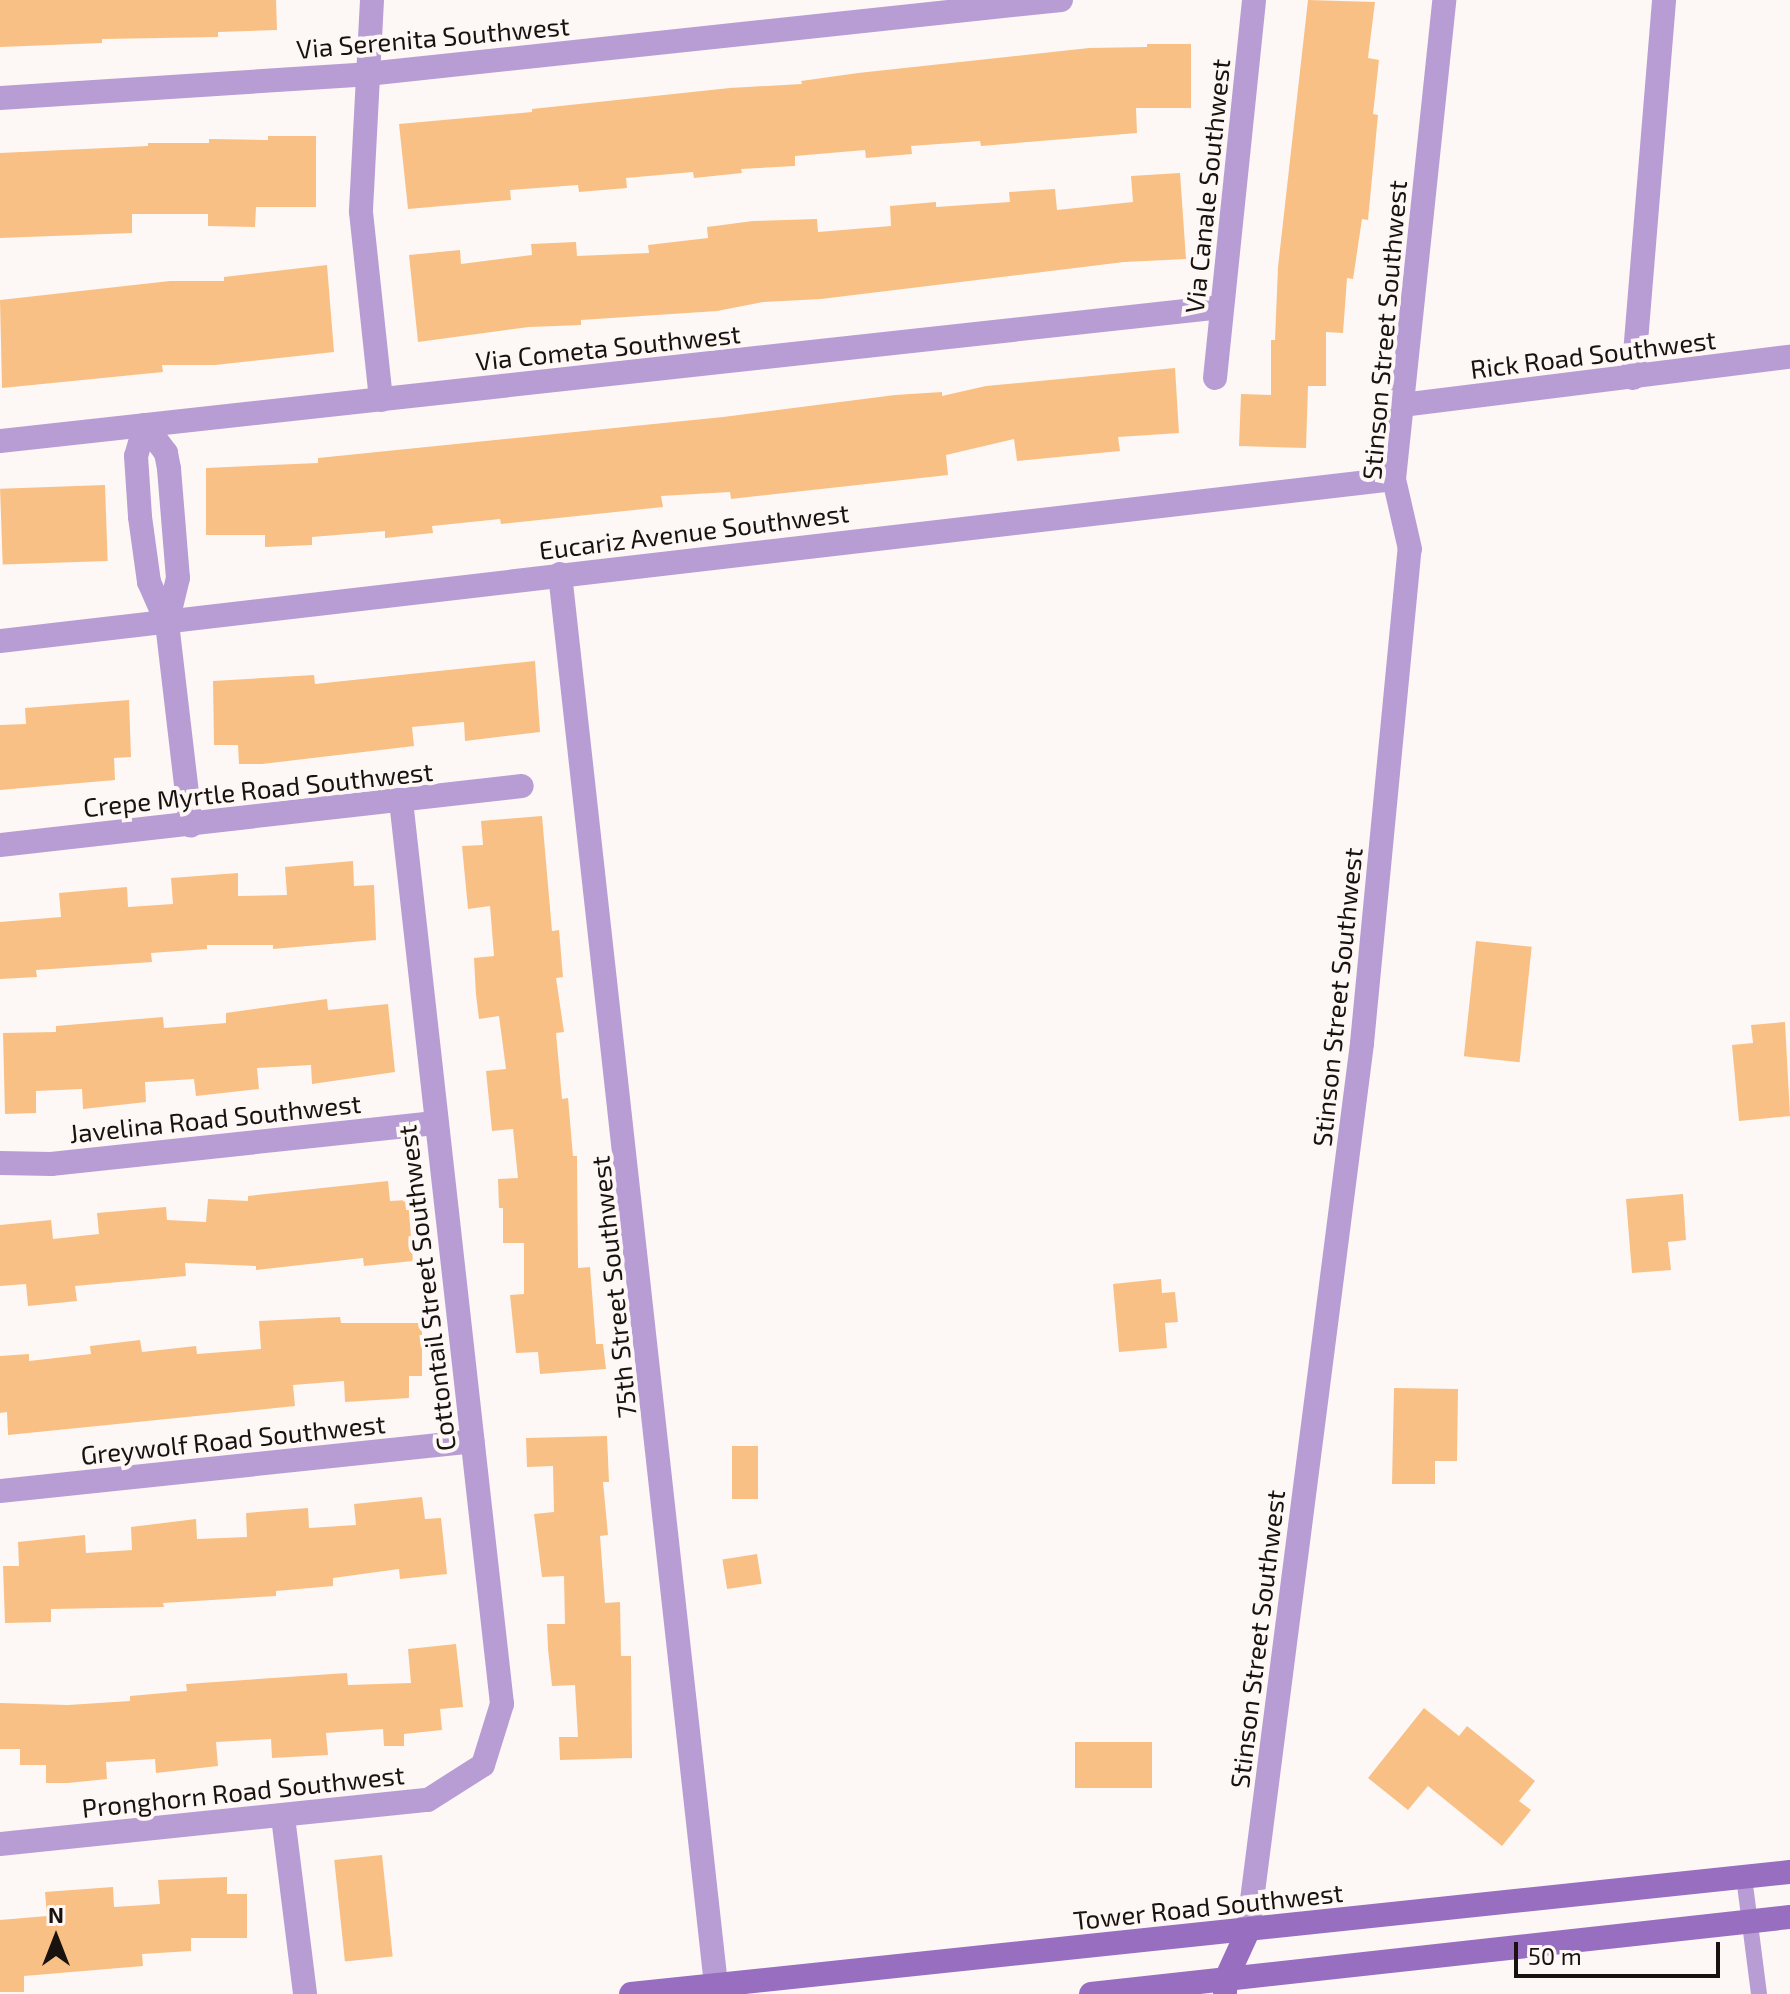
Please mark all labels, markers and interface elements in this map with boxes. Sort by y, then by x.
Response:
street label: Via Serenita Southwest [295,10,571,64]
street label: Via Canale Southwest [1178,57,1236,315]
street label: Stinson Street Southwest [1355,179,1413,481]
street label: Via Cometa Southwest [474,318,742,376]
street label: Rick Road Southwest [1468,323,1718,385]
street label: Eucariz Avenue Southwest [537,496,851,566]
street label: Crepe Myrtle Road Southwest [82,755,434,823]
street label: Stinson Street Southwest [1306,846,1368,1148]
street label: Javelina Road Southwest [68,1087,362,1149]
street label: Cottontail Street Southwest [390,1123,462,1453]
street label: 75th Street Southwest [584,1154,642,1420]
street label: Greywolf Road Southwest [79,1407,387,1471]
street label: Stinson Street Southwest [1223,1488,1291,1790]
street label: Pronghorn Road Southwest [80,1759,406,1823]
street label: Tower Road Southwest [1071,1876,1345,1936]
north arrow [16,1898,96,1978]
text: N [48,1901,64,1927]
scale bar [1518,1926,1724,1976]
text: 50 m [1528,1941,1582,1970]

